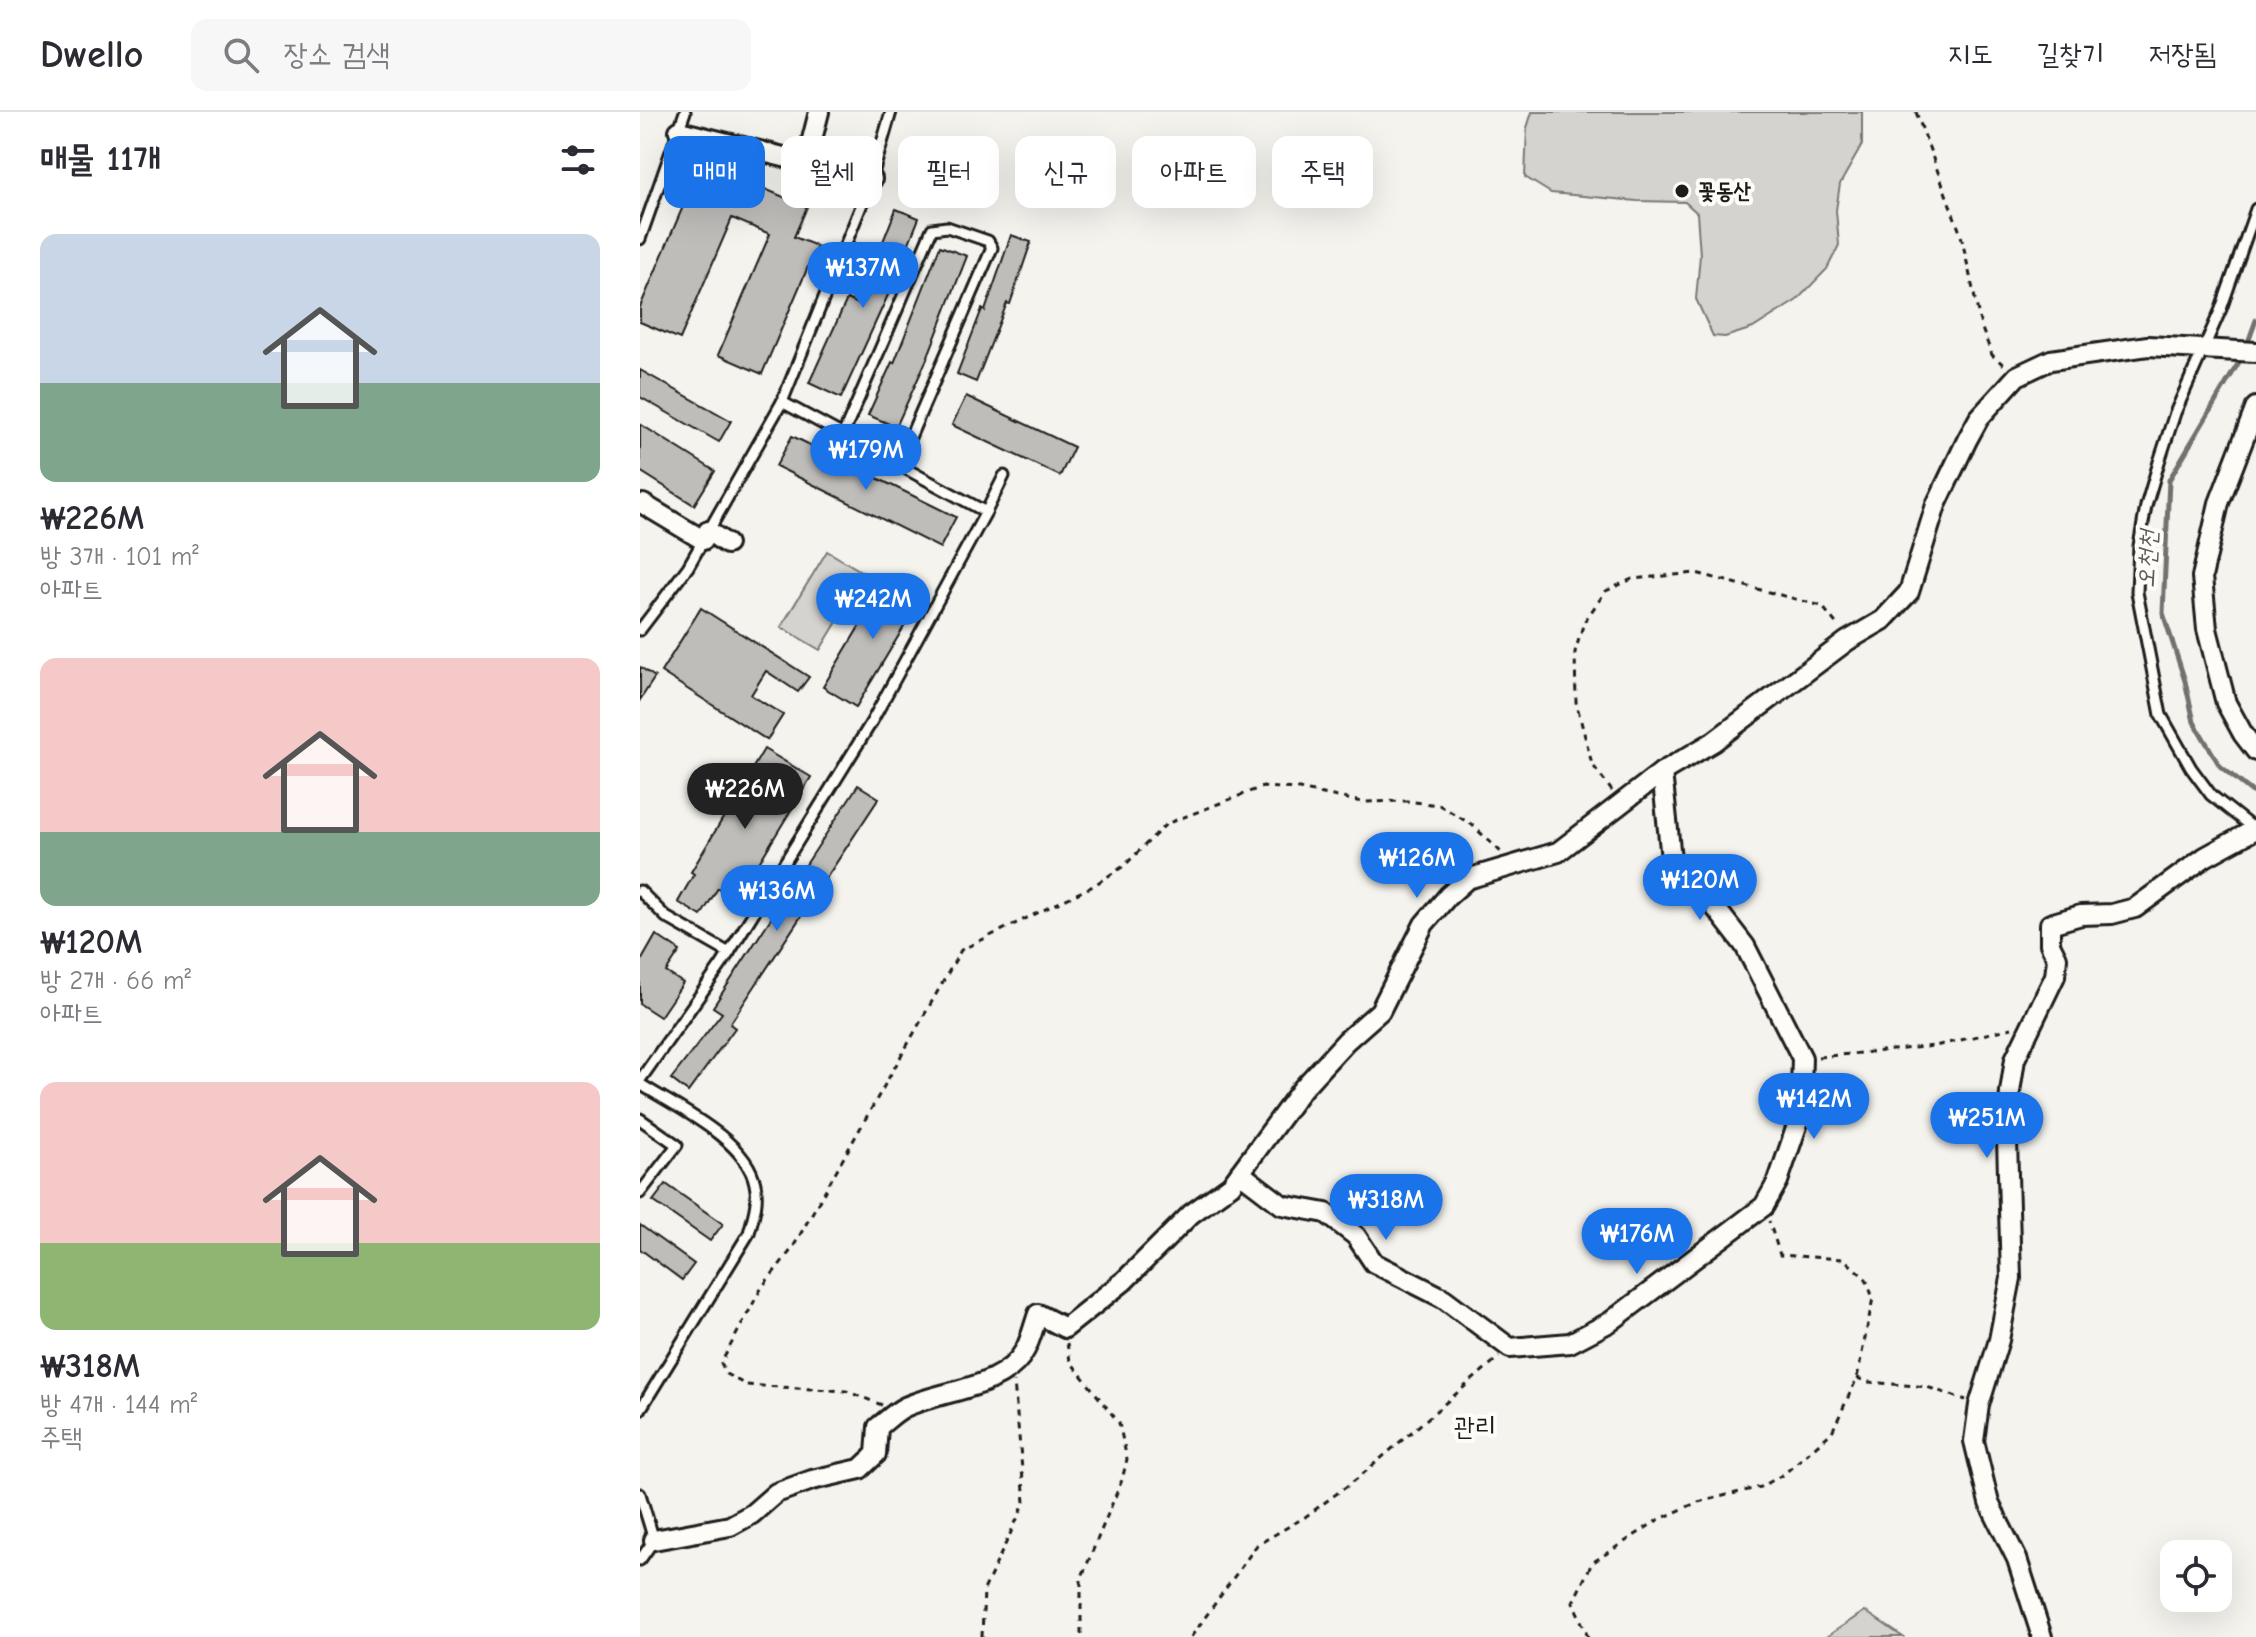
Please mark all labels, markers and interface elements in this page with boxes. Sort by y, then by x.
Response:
search box [191,19,751,91]
text: Dwello [40,33,143,77]
icon: search [219,33,263,77]
text: 장소 검색 [283,37,390,72]
text: 지도 [1948,38,1993,70]
text: 길찾기 [2037,38,2104,70]
text: 저장됨 [2148,38,2216,70]
chip: 매매 [664,136,765,208]
chip: 월세 [781,136,882,208]
chip: 필터 [898,136,999,208]
chip: 신규 [1015,136,1116,208]
chip: 아파트 [1132,136,1256,208]
chip: 주택 [1272,136,1373,208]
icon: filters [556,138,600,182]
text: 매물 11개 [40,139,161,179]
place label: 꽃동산 [1698,178,1751,204]
marker: 꽃동산 [1673,182,1691,200]
pin: ₩137M [807,242,919,310]
text: ₩137M [825,253,901,283]
icon: home [248,286,392,430]
pin: ₩179M [810,424,922,492]
text: ₩179M [828,435,904,465]
text: ₩226M [40,498,144,538]
water label: 오천천 [2132,527,2163,589]
text: 방 3개 · 101 m² [40,542,199,572]
pin: ₩242M [817,573,929,641]
text: 아파트 [40,575,103,605]
text: ₩242M [834,584,912,614]
icon: home [248,710,392,854]
pin: ₩226M [689,763,801,831]
text: ₩226M [705,774,785,804]
pin: ₩126M [1361,832,1473,900]
text: ₩126M [1378,843,1456,873]
pin: ₩120M [1644,854,1756,922]
pin: ₩136M [721,865,833,933]
text: ₩120M [1661,865,1739,895]
text: ₩136M [739,876,815,906]
text: ₩120M [40,922,142,962]
text: 방 2개 · 66 m² [40,966,191,996]
text: 아파트 [40,999,103,1029]
pin: ₩142M [1758,1073,1870,1141]
text: ₩142M [1776,1084,1852,1114]
pin: ₩251M [1931,1092,2043,1160]
text: ₩251M [1948,1103,2026,1133]
icon: home [248,1134,392,1278]
pin: ₩318M [1330,1174,1442,1242]
text: ₩318M [1348,1185,1424,1215]
pin: ₩176M [1581,1208,1693,1276]
text: ₩176M [1600,1219,1674,1249]
text: ₩318M [40,1346,140,1386]
text: 방 4개 · 144 m² [40,1390,197,1420]
district label: 관리 [1454,1412,1496,1442]
text: 주택 [40,1423,82,1453]
map controls [2160,1540,2232,1612]
button: locate [2160,1540,2232,1612]

